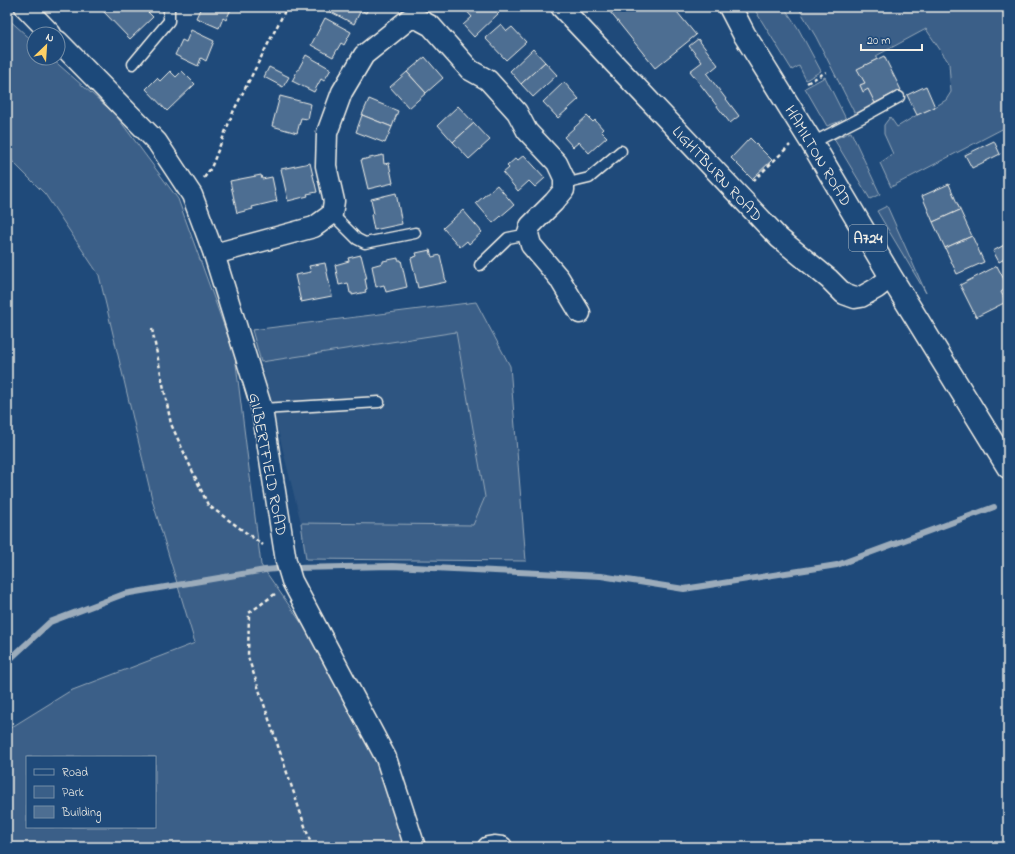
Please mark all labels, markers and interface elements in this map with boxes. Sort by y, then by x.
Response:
north arrow [26,26,66,66]
scale bar [861,26,922,52]
text: N [43,29,57,47]
text: 20 m [867,32,890,50]
street label: HAMILTON ROAD [778,101,857,211]
street label: LIGHTBURN ROAD [666,121,768,228]
road number: A724 [849,225,887,251]
street label: GILBERTFIELD ROAD [241,391,293,538]
legend [26,756,156,828]
text: Road [62,764,88,782]
text: Park [62,784,84,802]
text: Building [61,804,101,823]

